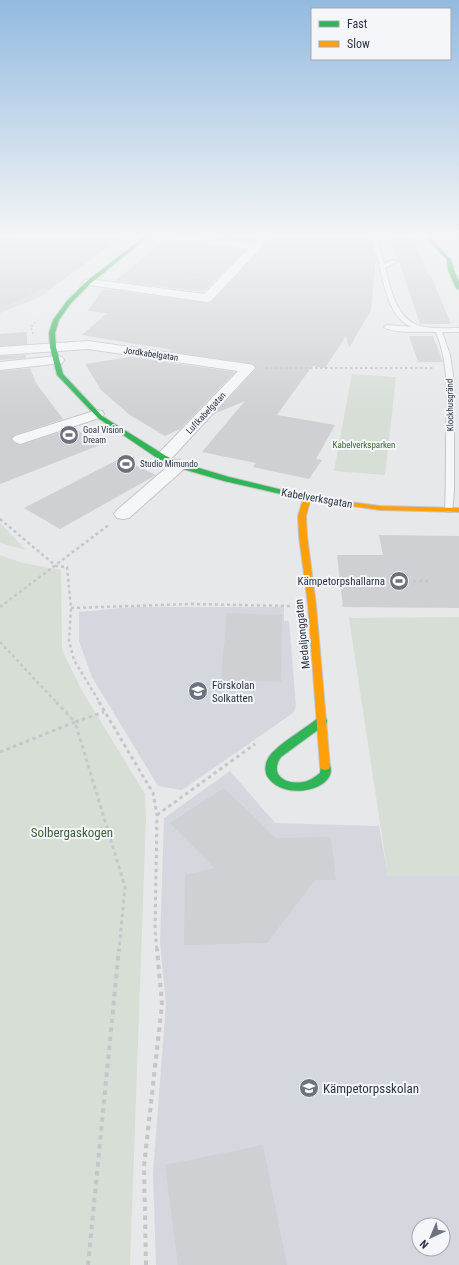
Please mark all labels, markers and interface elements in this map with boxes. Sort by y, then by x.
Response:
legend [311,8,451,60]
text: Fast [347,17,368,31]
text: Slow [347,37,370,51]
street label: Jordkabelgatan [123,345,179,363]
street label: Klockhusgränd [445,379,455,431]
street label: Luftkabelgatan [184,390,228,436]
sports icon: Goal Vision Dream [58,424,80,446]
place label: Goal Vision Dream [83,425,123,445]
park label: Kabelverksparken [333,440,395,450]
sports icon: Studio Mimundo [115,453,137,475]
place label: Studio Mimundo [140,459,199,469]
street label: Kabelverksgatan [280,486,354,511]
sports icon: Kämpetorpshallarna [388,570,410,592]
place label: Kämpetorpshallarna [298,575,385,588]
street label: Medaljonggatan [292,598,313,669]
place label: Förskolan Solkatten [212,679,255,705]
school or university icon: Förskolan Solkatten [187,680,209,702]
park label: Solbergaskogen [31,825,113,840]
school or university icon: Kämpetorpsskolan [298,1077,320,1099]
place label: Kämpetorpsskolan [323,1081,419,1096]
north arrow [411,1217,451,1257]
text: N [417,1237,431,1251]

